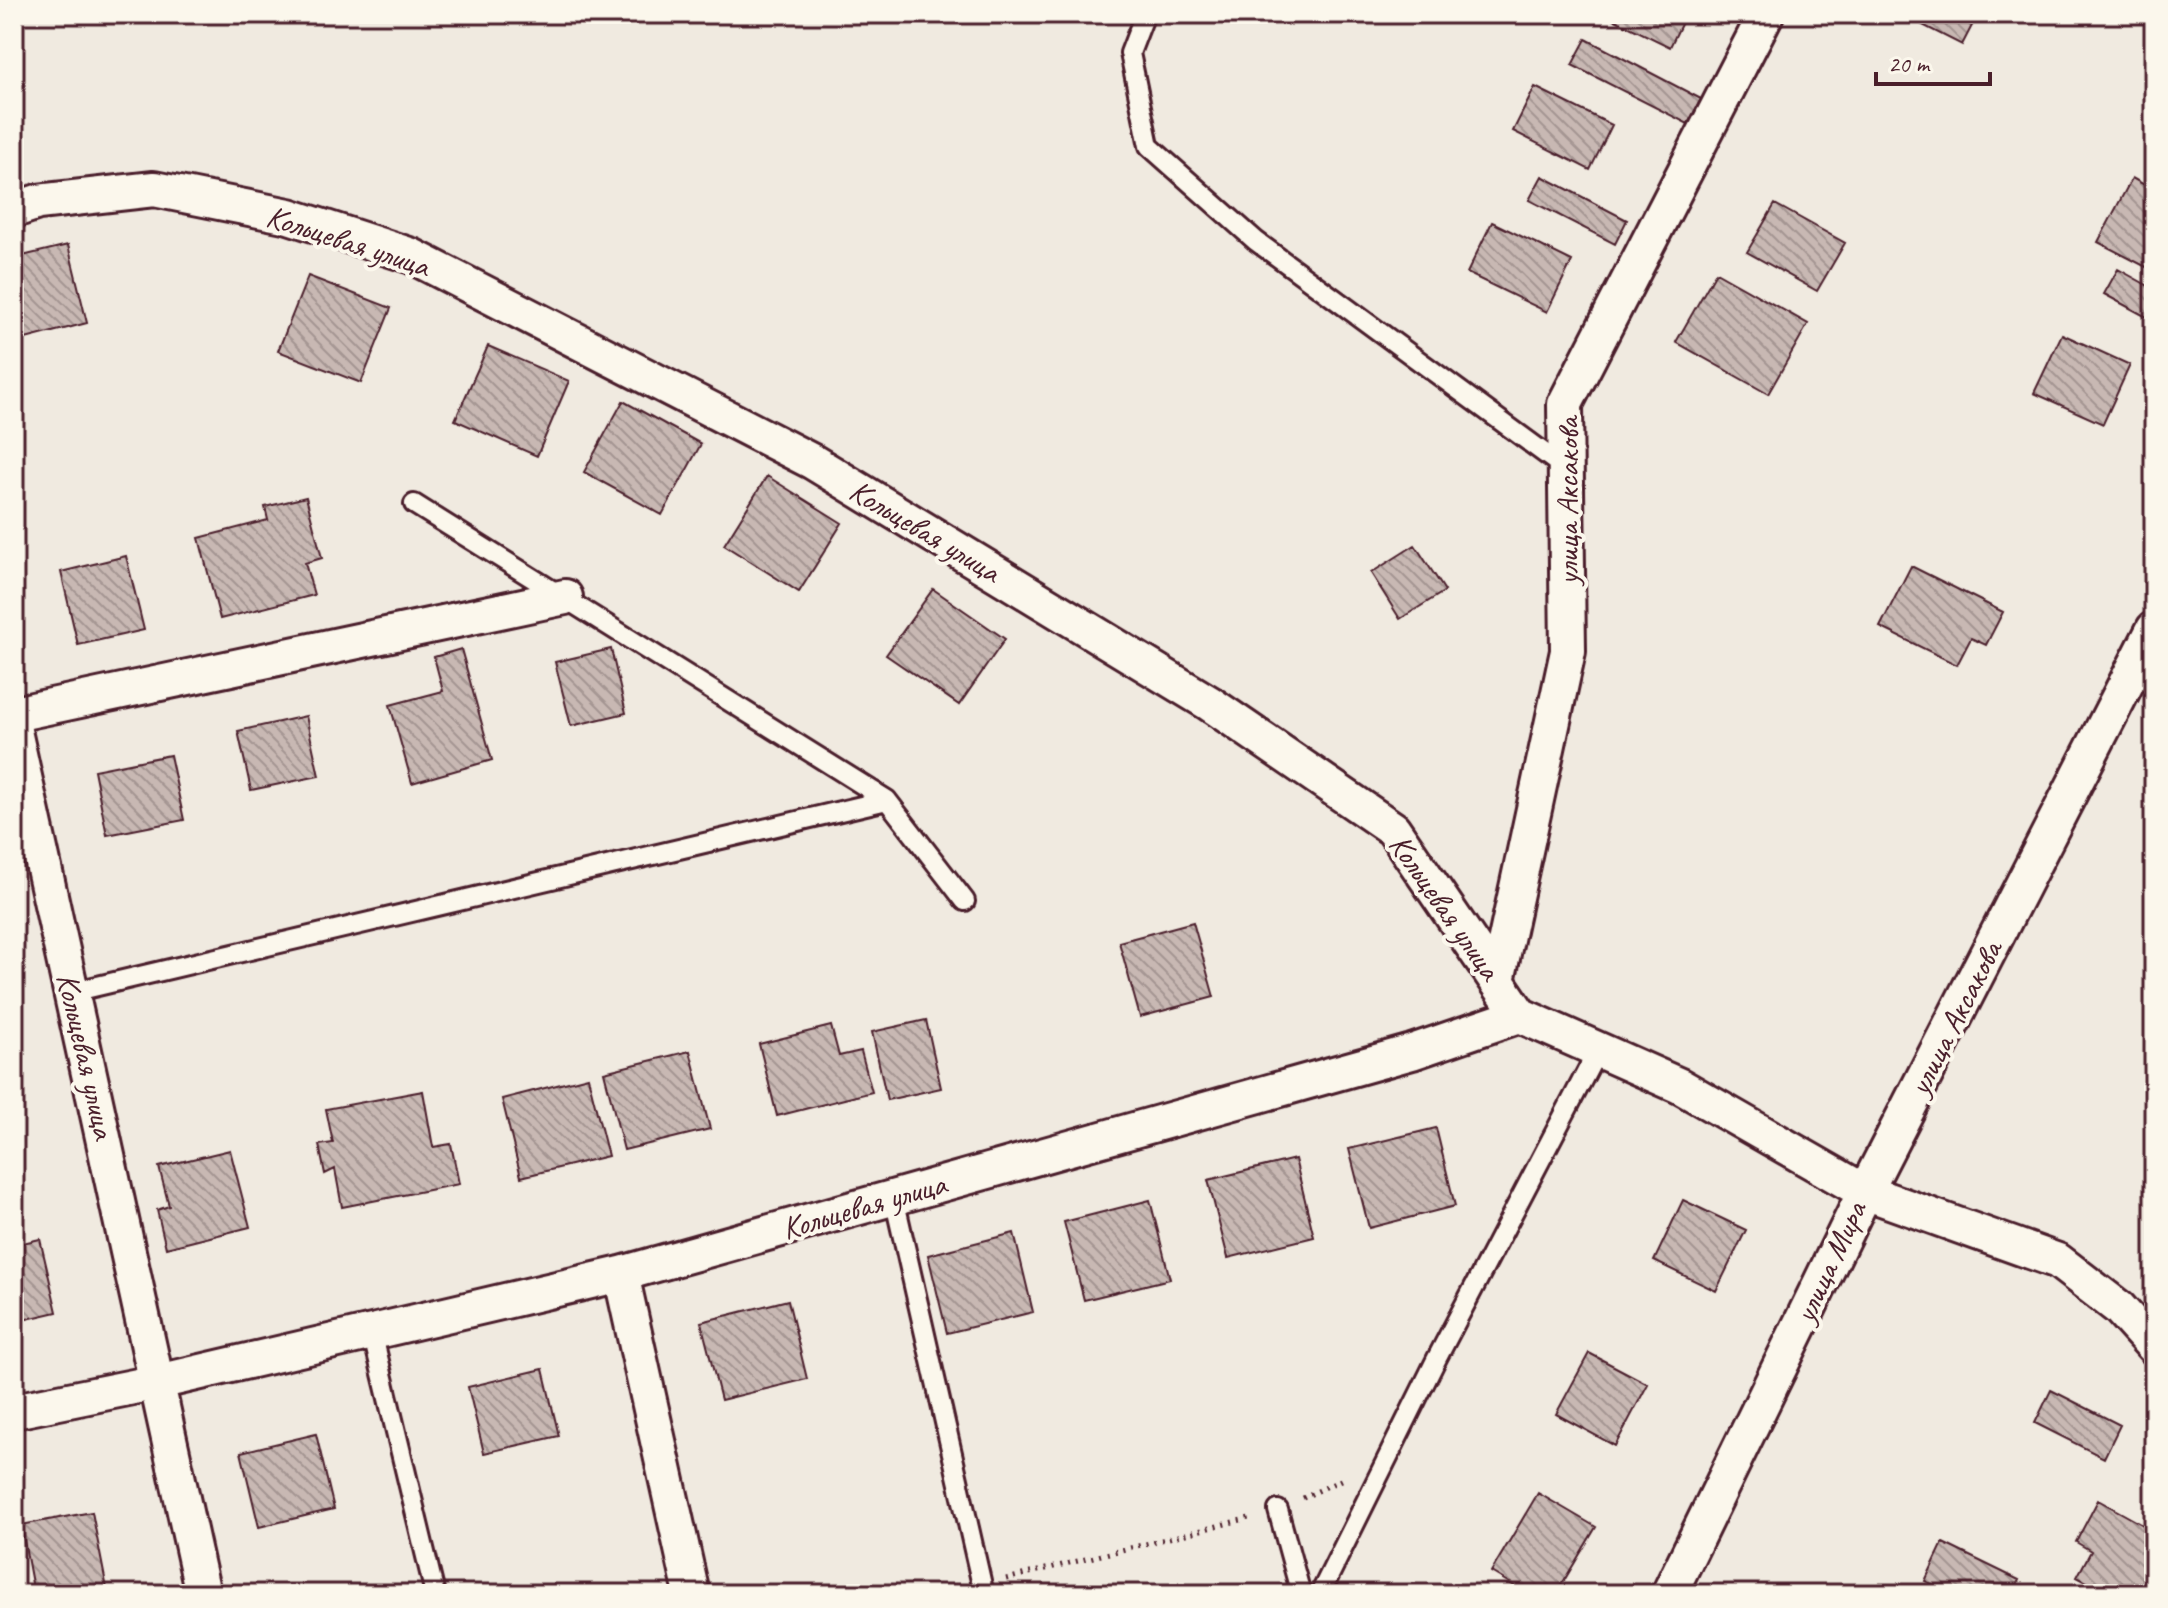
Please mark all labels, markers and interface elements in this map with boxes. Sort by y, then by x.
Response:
scale bar [1876,36,1990,86]
text: 20 m [1888,49,1931,79]
street label: Кольцевая улица [261,195,437,287]
street label: улица Аксакова [1547,414,1588,587]
street label: Кольцевая улица [842,470,1010,593]
street label: Кольцевая улица [1380,826,1511,990]
street label: улица Аксакова [1898,931,2013,1104]
street label: Кольцевая улица [47,969,125,1145]
street label: Кольцевая улица [777,1162,953,1249]
street label: улица Мира [1783,1193,1877,1331]

